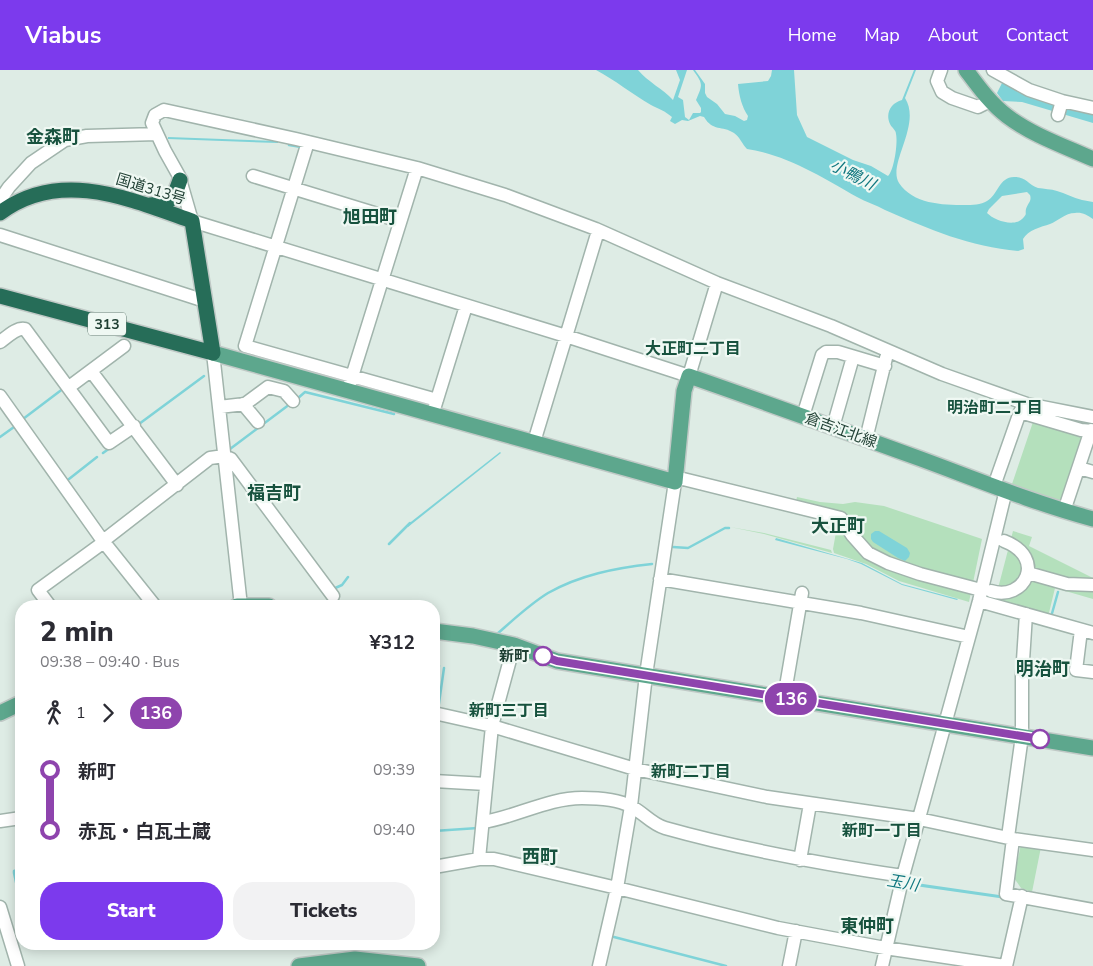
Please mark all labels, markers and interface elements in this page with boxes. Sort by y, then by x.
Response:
text: Viabus [25,19,101,51]
text: Home [788,23,836,47]
text: Map [864,23,900,47]
text: About [928,23,978,47]
text: Contact [1006,23,1068,47]
district label: 金森町 [26,125,80,149]
water label: 小鴨川 [826,154,881,196]
street label: 国道313号 [114,169,188,209]
district label: 旭田町 [343,205,397,229]
road number: 313 [88,312,126,336]
district label: 大正町二丁目 [645,338,741,360]
district label: 明治町二丁目 [947,397,1043,419]
street label: 倉吉江北線 [802,408,880,452]
district label: 福吉町 [247,481,301,505]
district label: 大正町 [811,514,865,538]
text: 2 min [40,613,114,651]
text: ¥312 [369,630,415,656]
place label: 新町 [499,646,529,666]
marker: 新町 [533,646,553,666]
text: 09:38 – 09:40 · Bus [40,651,180,673]
district label: 明治町 [1016,657,1070,681]
line badge: 136 [762,683,820,715]
text: 136 [775,687,807,711]
icon: walk [40,699,68,727]
icon: forward [94,699,122,727]
district label: 新町三丁目 [469,700,549,722]
text: 136 [140,701,172,725]
text: 1 [76,702,86,724]
unlabelled marker [1030,729,1050,749]
text: 新町 [78,759,116,785]
text: 09:39 [373,759,415,781]
district label: 新町二丁目 [651,761,731,783]
text: 赤瓦・白瓦土蔵 [78,819,211,845]
text: 09:40 [373,819,415,841]
district label: 新町一丁目 [842,820,922,842]
district label: 西町 [522,845,558,869]
water label: 玉川 [885,869,922,897]
button: Start [40,882,223,940]
button: Tickets [233,882,415,940]
district label: 東仲町 [840,914,894,938]

